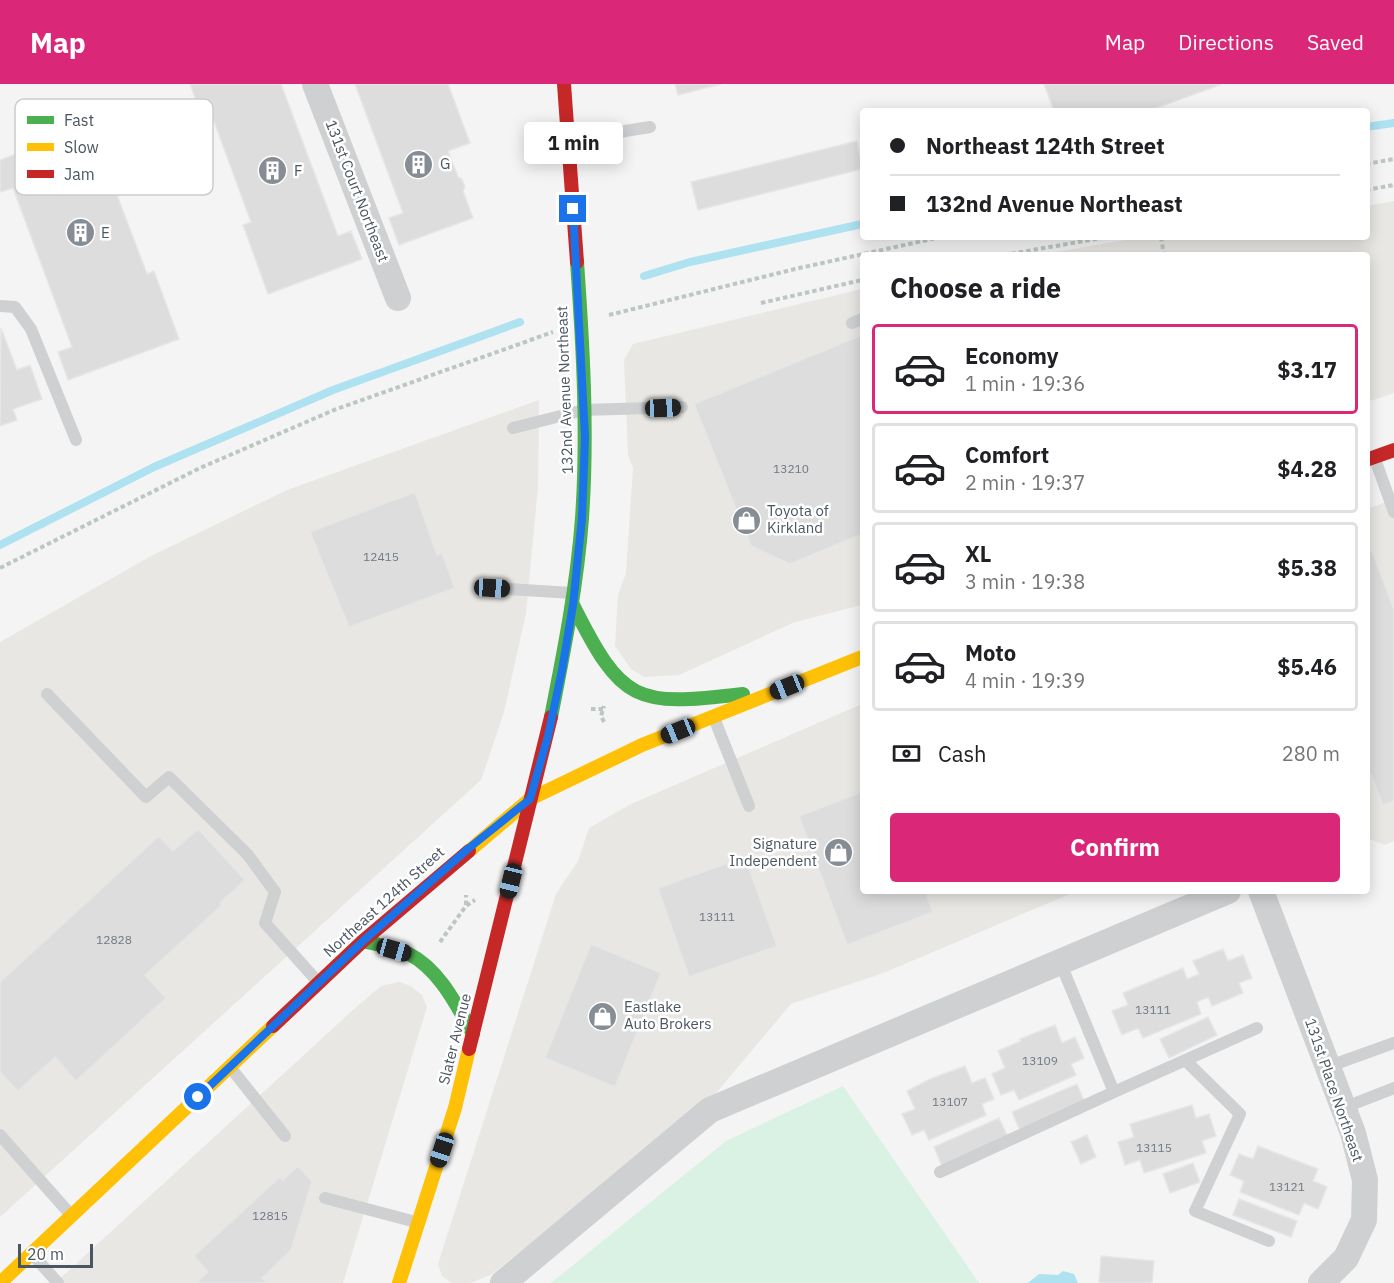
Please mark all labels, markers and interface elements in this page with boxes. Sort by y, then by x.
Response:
text: Map [30,24,86,61]
text: Map [1105,28,1145,56]
text: Directions [1178,28,1274,56]
text: Saved [1307,28,1364,56]
legend [15,99,213,195]
text: Fast [64,110,94,130]
street label: 131st Court Northeast [322,117,393,265]
callout: 1 min [524,122,622,164]
text: 1 min [547,129,600,156]
text: Northeast 124th Street [926,131,1165,160]
text: Slow [64,137,99,157]
building icon: G [403,148,435,180]
place label: G [440,154,450,173]
building icon: F [257,155,289,187]
place label: F [294,161,302,180]
text: Jam [64,164,95,184]
text: 132nd Avenue Northeast [926,189,1183,218]
route end [559,195,586,222]
building icon: E [64,217,96,249]
place label: E [101,223,110,242]
text: Choose a ride [890,270,1061,305]
street label: 132nd Avenue Northeast [552,306,577,475]
text: Economy [965,341,1059,370]
icon: car [893,342,947,396]
text: $3.17 [1277,355,1337,384]
text: 1 min · 19:36 [965,370,1085,397]
car [645,398,681,418]
text: Comfort [965,440,1049,469]
icon: car [893,441,947,495]
text: $4.28 [1277,454,1337,483]
house number: 13210 [773,461,809,476]
text: 2 min · 19:37 [965,469,1085,496]
place label: Toyota of Kirkland [767,501,829,537]
shop icon: Toyota of Kirkland [730,504,762,536]
text: XL [965,539,991,568]
icon: car [893,540,947,594]
house number: 12415 [363,549,399,564]
text: $5.38 [1277,553,1337,582]
text: 3 min · 19:38 [965,568,1085,595]
car [474,578,510,598]
text: Moto [965,638,1016,667]
icon: car [893,639,947,693]
text: $5.46 [1277,652,1337,681]
text: 4 min · 19:39 [965,667,1085,694]
car [767,672,807,702]
car [658,716,698,746]
icon: cash [890,737,923,770]
text: Cash [938,739,987,768]
text: 280 m [1282,740,1340,767]
button: Confirm [890,813,1340,882]
place label: Signature Independent [729,834,817,870]
shop icon: Signature Independent [822,837,854,869]
street label: Northeast 124th Street [319,842,448,961]
car [498,861,524,901]
house number: 13111 [699,909,735,924]
house number: 12828 [96,932,132,947]
car [374,936,414,964]
street label: Slater Avenue [434,991,475,1086]
place label: Eastlake Auto Brokers [624,997,712,1033]
shop icon: Eastlake Auto Brokers [587,1000,619,1032]
house number: 13111 [1135,1002,1171,1017]
street label: 131st Place Northeast [1301,1016,1368,1164]
house number: 13109 [1022,1053,1058,1068]
route start [184,1083,211,1110]
house number: 13107 [932,1094,968,1109]
car [428,1130,456,1170]
house number: 13115 [1136,1140,1172,1155]
house number: 13121 [1269,1179,1305,1194]
house number: 12815 [252,1208,288,1223]
scale bar [18,1241,93,1268]
text: 20 m [27,1244,64,1264]

